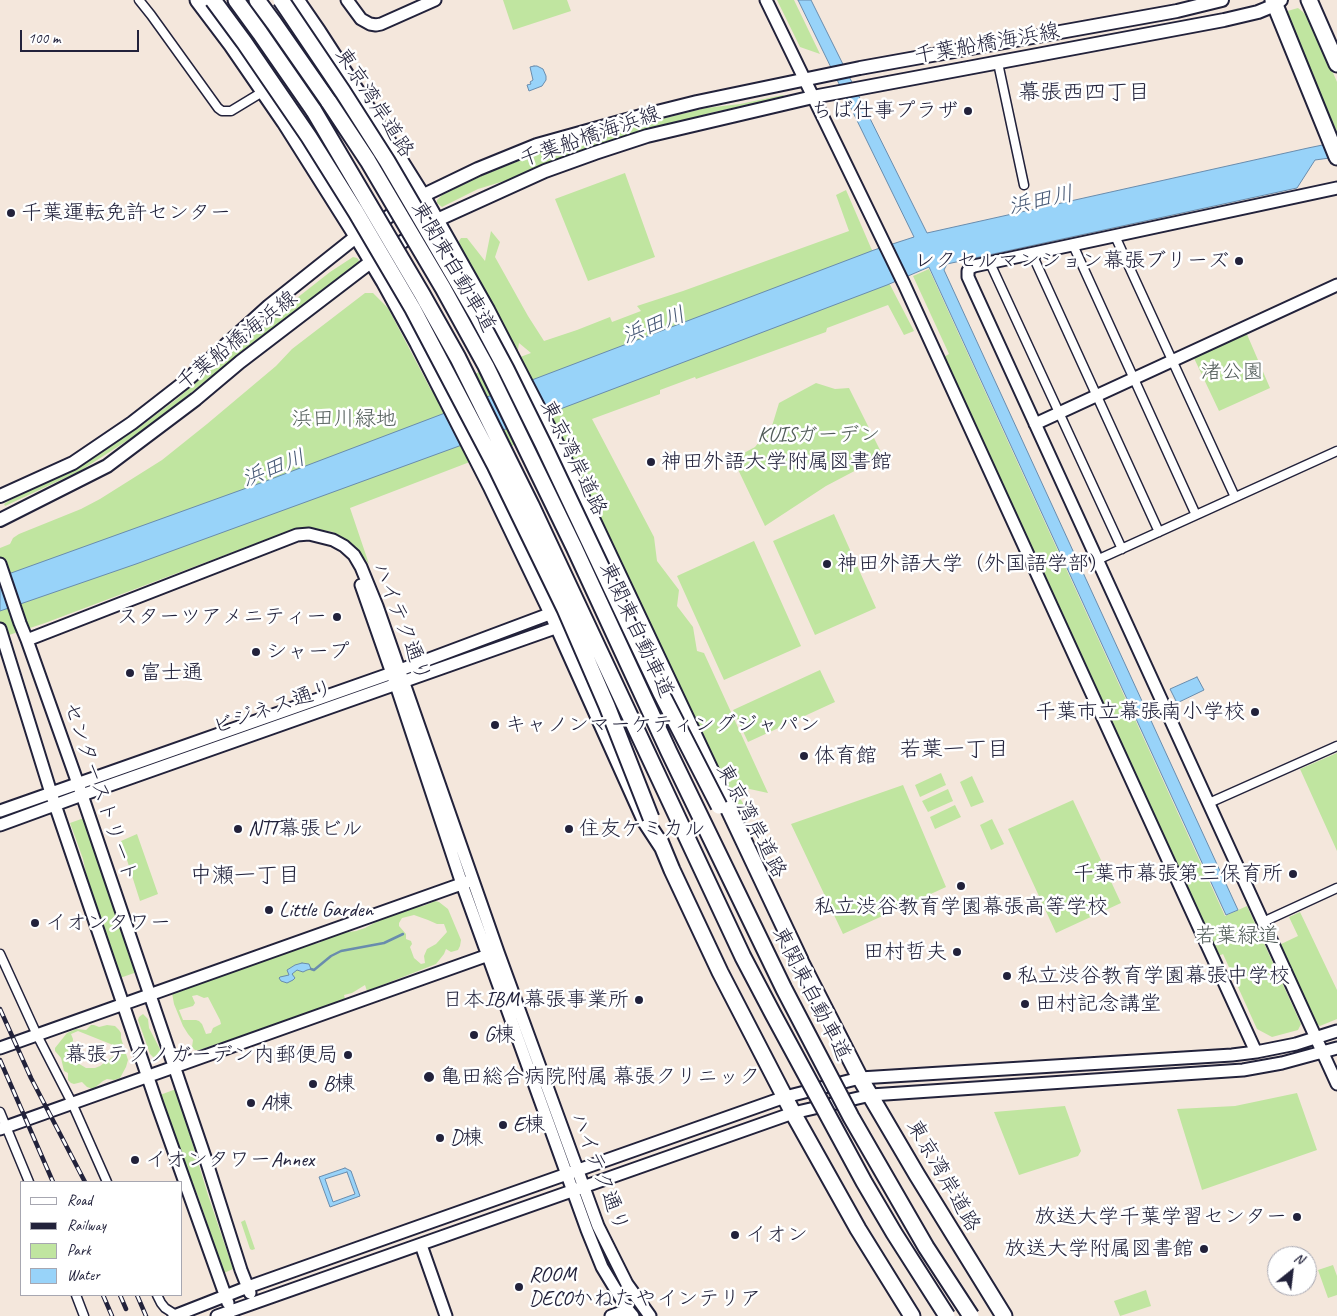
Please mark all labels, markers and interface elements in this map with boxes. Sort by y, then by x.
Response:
street label: 千葉船橋海浜線 [912,19,1062,69]
scale bar [22,20,141,52]
text: 100 m [28,29,60,48]
street label: 東京湾岸道路 [329,43,419,163]
district label: 幕張西四丁目 [1018,80,1150,106]
place label: ちば仕事プラザ [811,98,958,124]
street label: 千葉船橋海浜線 [516,101,664,173]
marker: ちば仕事プラザ [962,105,974,117]
water label: 浜田川 [1006,181,1076,221]
street label: 東関東自動車道 [405,197,501,337]
place label: 千葉運転免許センター [21,200,231,226]
marker: 千葉運転免許センター [5,207,17,219]
place label: レクセルマンション幕張ブリーズ [914,248,1229,274]
marker: レクセルマンション幕張ブリーズ [1233,255,1245,267]
street label: 千葉船橋海浜線 [171,286,303,396]
water label: 浜田川 [618,302,690,350]
park label: 渚公園 [1201,359,1263,385]
street label: 東京湾岸道路 [534,396,612,520]
park label: 浜田川緑地 [292,406,396,432]
park label: KUISガーデン [758,422,880,448]
water label: 浜田川 [238,445,310,493]
place label: 神田外語大学附属図書館 [661,449,892,475]
marker: 神田外語大学附属図書館 [645,456,657,468]
place label: 神田外語大学（外国語学部） [837,551,1110,577]
street label: 東関東自動車道 [594,558,678,702]
marker: 神田外語大学（外国語学部） [821,558,833,570]
street label: ハイテク通り [367,559,435,685]
place label: スターツアメニティー [117,604,327,630]
marker: スターツアメニティー [331,611,343,623]
place label: シャープ [266,639,350,665]
marker: シャープ [250,646,262,658]
place label: 富士通 [140,660,203,686]
marker: 富士通 [124,667,136,679]
street label: ビジネス通り [209,676,337,740]
street label: センターストリート [57,699,143,885]
place label: 千葉市立幕張南小学校 [1035,699,1245,725]
marker: 千葉市立幕張南小学校 [1249,706,1261,718]
place label: キャノンマーケティングジャパン [505,712,820,738]
marker: キャノンマーケティングジャパン [489,719,501,731]
district label: 若葉一丁目 [899,737,1009,763]
place label: 体育館 [814,743,877,769]
marker: 体育館 [798,750,810,762]
street label: 東京湾岸道路 [710,759,792,883]
place label: NTT幕張ビル [248,816,363,842]
place label: 住友ケミカル [579,816,705,842]
marker: NTT幕張ビル [232,823,244,835]
marker: 住友ケミカル [563,823,575,835]
place label: 千葉市幕張第三保育所 [1073,861,1283,887]
district label: 中瀬一丁目 [190,863,300,889]
marker: 千葉市幕張第三保育所 [1287,868,1299,880]
marker: 私立渋谷教育学園幕張高等学校 [955,880,967,892]
place label: 私立渋谷教育学園幕張高等学校 [814,894,1108,920]
place label: Little Garden [279,897,373,923]
marker: Little Garden [263,904,275,916]
place label: イオンタワー [45,910,171,936]
marker: イオンタワー [29,917,41,929]
street label: 東関東自動車道 [766,923,856,1065]
park label: 若葉緑道 [1195,923,1279,949]
place label: 田村哲夫 [863,939,947,965]
marker: 田村哲夫 [951,946,963,958]
place label: 私立渋谷教育学園幕張中学校 [1017,963,1290,989]
marker: 私立渋谷教育学園幕張中学校 [1001,970,1013,982]
place label: 日本IBM 幕張事業所 [442,987,629,1013]
place label: 田村記念講堂 [1035,991,1161,1017]
marker: 日本IBM 幕張事業所 [633,994,645,1006]
marker: 田村記念講堂 [1019,998,1031,1010]
place label: G棟 [484,1022,515,1048]
marker: G棟 [468,1029,480,1041]
place label: 幕張テクノガーデン内郵便局 [65,1042,338,1068]
marker: 幕張テクノガーデン内郵便局 [342,1049,354,1061]
place label: 亀田総合病院附属 幕張クリニック [440,1064,760,1090]
marker: 亀田総合病院附属 幕張クリニック [422,1070,436,1084]
place label: B棟 [323,1071,355,1097]
marker: B棟 [307,1078,319,1090]
place label: A棟 [261,1090,293,1116]
marker: A棟 [245,1097,257,1109]
street label: ハイテク通り [565,1109,633,1235]
place label: E棟 [513,1112,545,1138]
street label: 東京湾岸道路 [901,1115,985,1237]
marker: E棟 [497,1119,509,1131]
place label: D棟 [450,1125,483,1151]
marker: D棟 [434,1132,446,1144]
place label: イオンタワーAnnex [145,1147,314,1173]
marker: イオンタワーAnnex [129,1154,141,1166]
legend [20,1181,182,1296]
text: Road [67,1191,92,1210]
place label: 放送大学千葉学習センター [1035,1204,1287,1230]
marker: 放送大学千葉学習センター [1291,1211,1303,1223]
text: Railway [67,1216,106,1235]
place label: イオン [745,1222,808,1248]
marker: イオン [729,1229,741,1241]
place label: 放送大学附属図書館 [1005,1236,1194,1262]
text: Park [67,1241,91,1260]
marker: 放送大学附属図書館 [1198,1243,1210,1255]
north arrow [1267,1246,1317,1296]
text: N [1291,1249,1307,1268]
place label: ROOM DECOかねたやインテリア [529,1262,761,1312]
text: Water [67,1266,100,1285]
marker: ROOM DECOかねたやインテリア [513,1281,525,1293]

